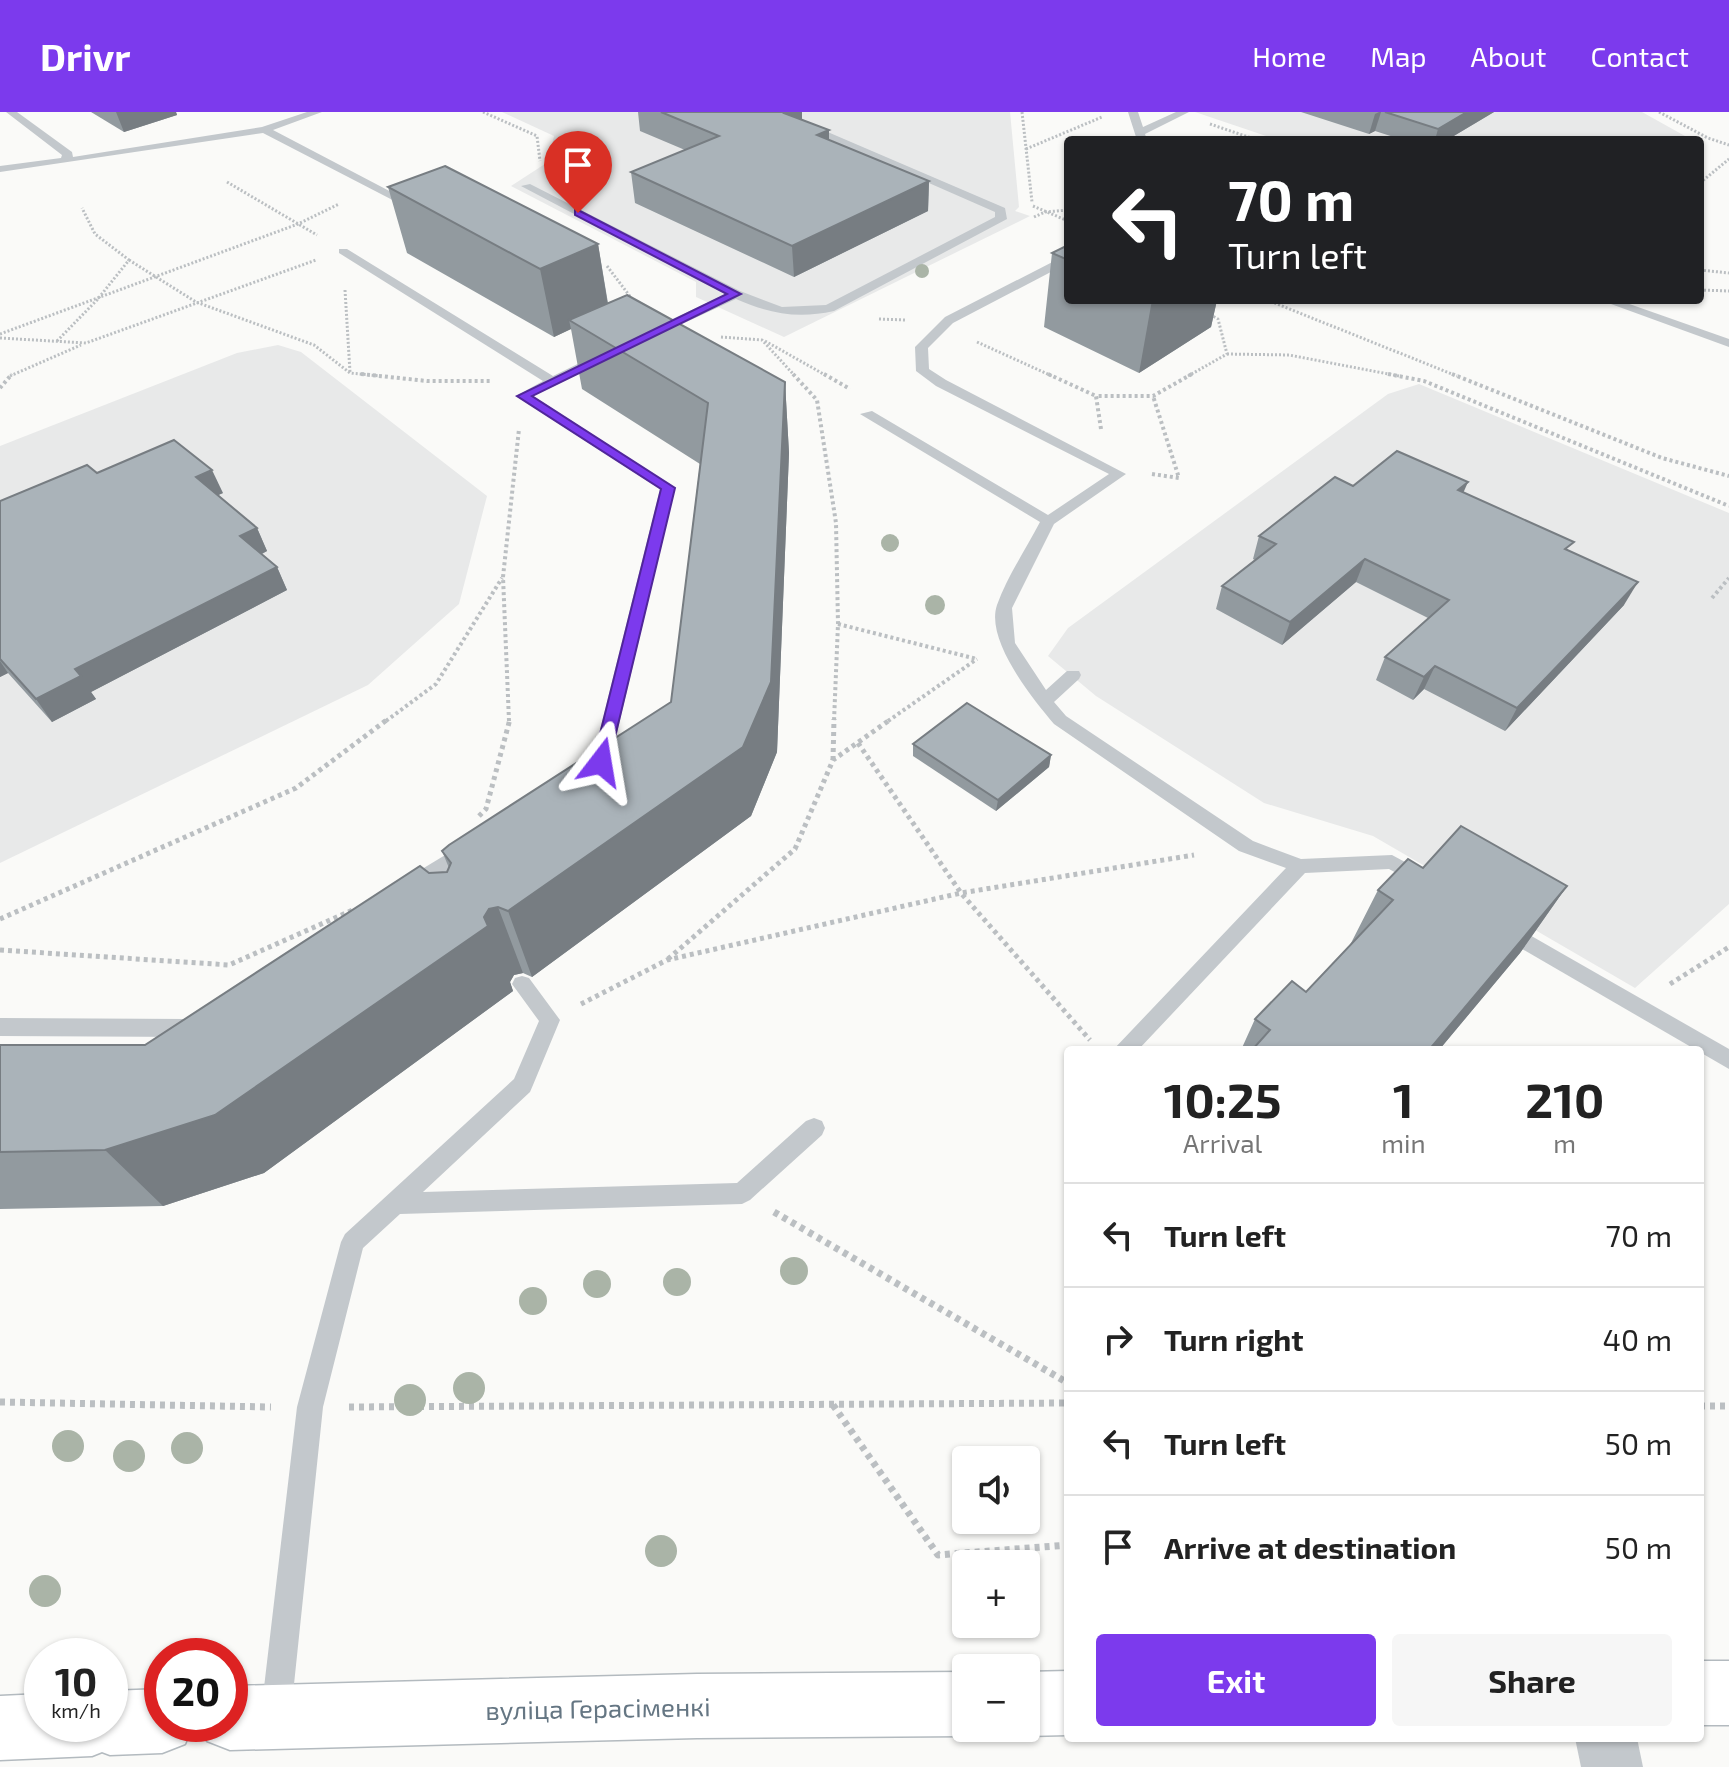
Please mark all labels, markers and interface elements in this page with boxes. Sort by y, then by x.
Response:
text: Drivr [40,33,130,79]
text: Home [1252,39,1326,73]
text: Map [1370,39,1427,73]
text: About [1471,39,1546,73]
text: Contact [1590,39,1689,73]
pin [544,131,612,213]
icon: arrive [556,143,600,187]
text: 70 m [1228,165,1354,232]
icon: left [1096,168,1200,272]
text: Turn left [1228,233,1367,276]
position arrow [559,720,643,804]
text: 10:25 [1164,1070,1281,1128]
text: 1 [1393,1070,1414,1128]
text: 210 [1525,1070,1604,1128]
text: Arrival [1183,1127,1262,1158]
text: min [1381,1127,1426,1158]
text: m [1553,1127,1576,1158]
icon: left [1096,1213,1140,1257]
text: Turn left [1164,1217,1286,1253]
text: 70 m [1606,1217,1672,1253]
icon: right [1096,1317,1140,1361]
text: Turn right [1164,1321,1304,1357]
text: 40 m [1602,1321,1672,1357]
icon: left [1096,1421,1140,1465]
text: Turn left [1164,1425,1286,1461]
text: 50 m [1605,1425,1672,1461]
map controls [952,1446,1040,1742]
button: sound [952,1446,1040,1534]
icon: arrive [1096,1525,1140,1569]
text: Arrive at destination [1164,1529,1456,1565]
text: 50 m [1605,1529,1672,1565]
button: + [952,1550,1040,1638]
button: Exit [1096,1634,1376,1726]
button: Share [1392,1634,1672,1726]
speed limit sign: 20 [144,1638,248,1742]
button: − [952,1654,1040,1742]
text: 10 [55,1656,97,1704]
street label: вуліца Герасіменкі [485,1690,711,1726]
text: km/h [51,1698,101,1722]

